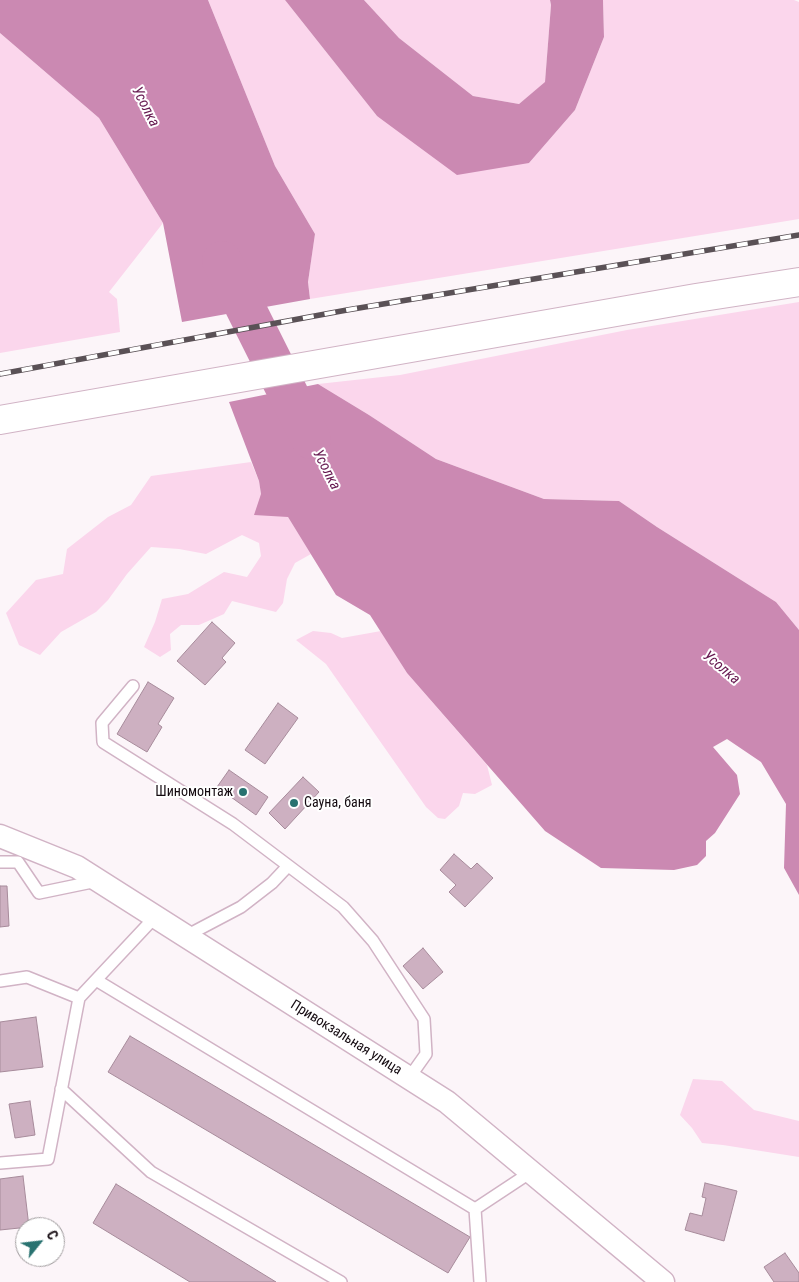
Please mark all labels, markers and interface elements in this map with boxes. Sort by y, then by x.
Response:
water label: Усолка [127,84,163,130]
water label: Усолка [308,447,344,493]
water label: Усолка [699,647,743,689]
place label: Шиномонтаж [155,784,233,800]
marker: Шиномонтаж [237,786,249,798]
place label: Сауна, баня [304,795,372,811]
marker: Сауна, баня [288,797,300,809]
street label: Привокзальная улица [287,997,405,1079]
north arrow [15,1217,65,1267]
text: С [43,1228,61,1243]

